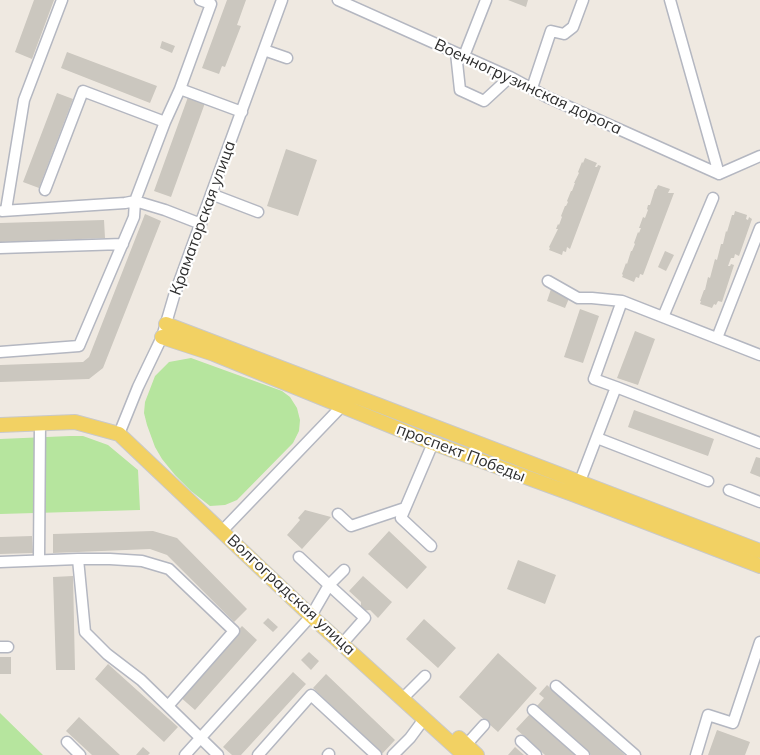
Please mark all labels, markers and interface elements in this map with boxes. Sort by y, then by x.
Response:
street label: Военногрузинская дорога [431,35,625,139]
street label: Краматорская улица [166,138,240,298]
street label: проспект Победы [394,420,528,486]
street label: Волгоградская улица [223,531,359,659]

